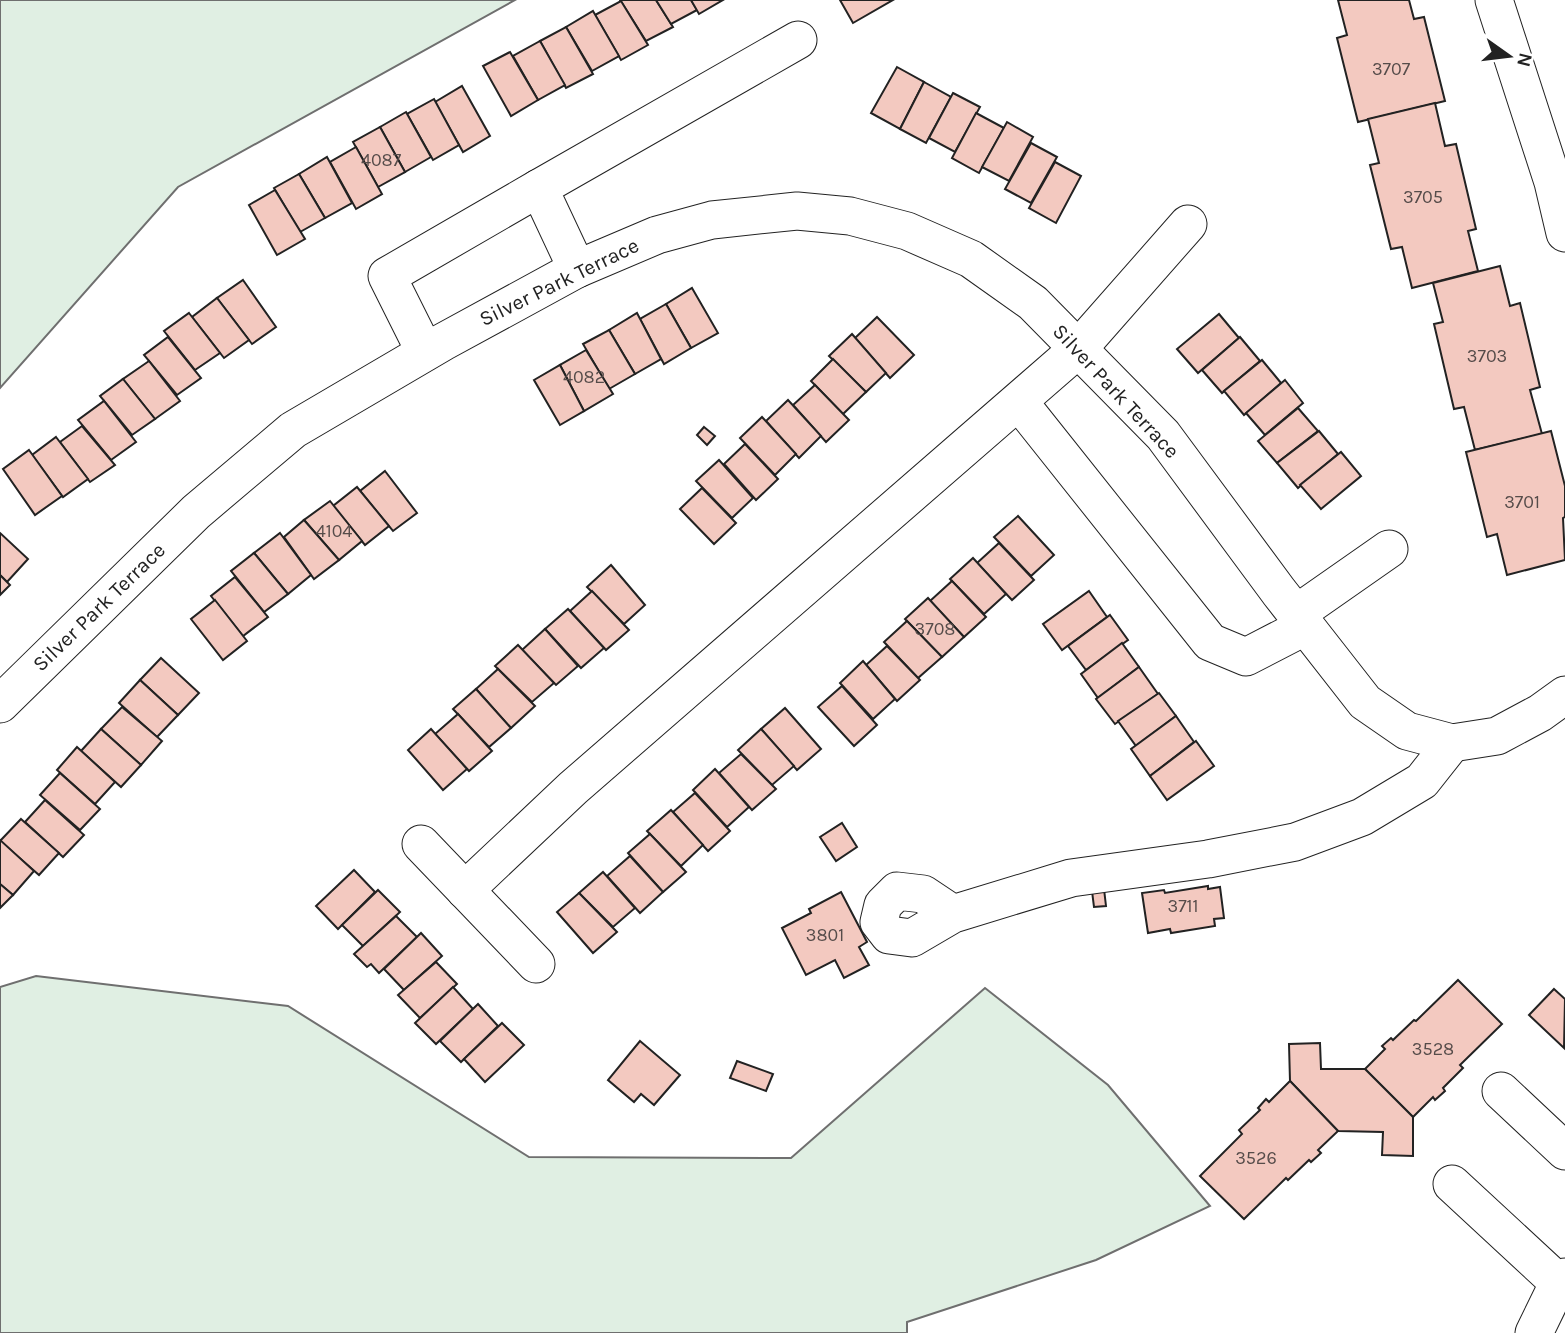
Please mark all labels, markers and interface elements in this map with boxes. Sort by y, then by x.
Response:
north arrow [1474,21,1544,91]
text: N [1512,51,1537,69]
house number: 3707 [1372,58,1411,80]
house number: 4087 [361,149,402,171]
house number: 3705 [1403,186,1443,208]
street label: Silver Park Terrace [475,233,643,331]
street label: Silver Park Terrace [1048,319,1184,463]
house number: 3703 [1467,345,1507,367]
house number: 4082 [563,366,605,388]
house number: 3701 [1504,491,1540,513]
house number: 4104 [316,520,352,542]
street label: Silver Park Terrace [28,538,170,676]
house number: 3708 [915,618,955,640]
house number: 3711 [1168,895,1198,917]
house number: 3801 [806,924,844,946]
house number: 3528 [1412,1038,1454,1060]
house number: 3526 [1235,1147,1277,1169]

